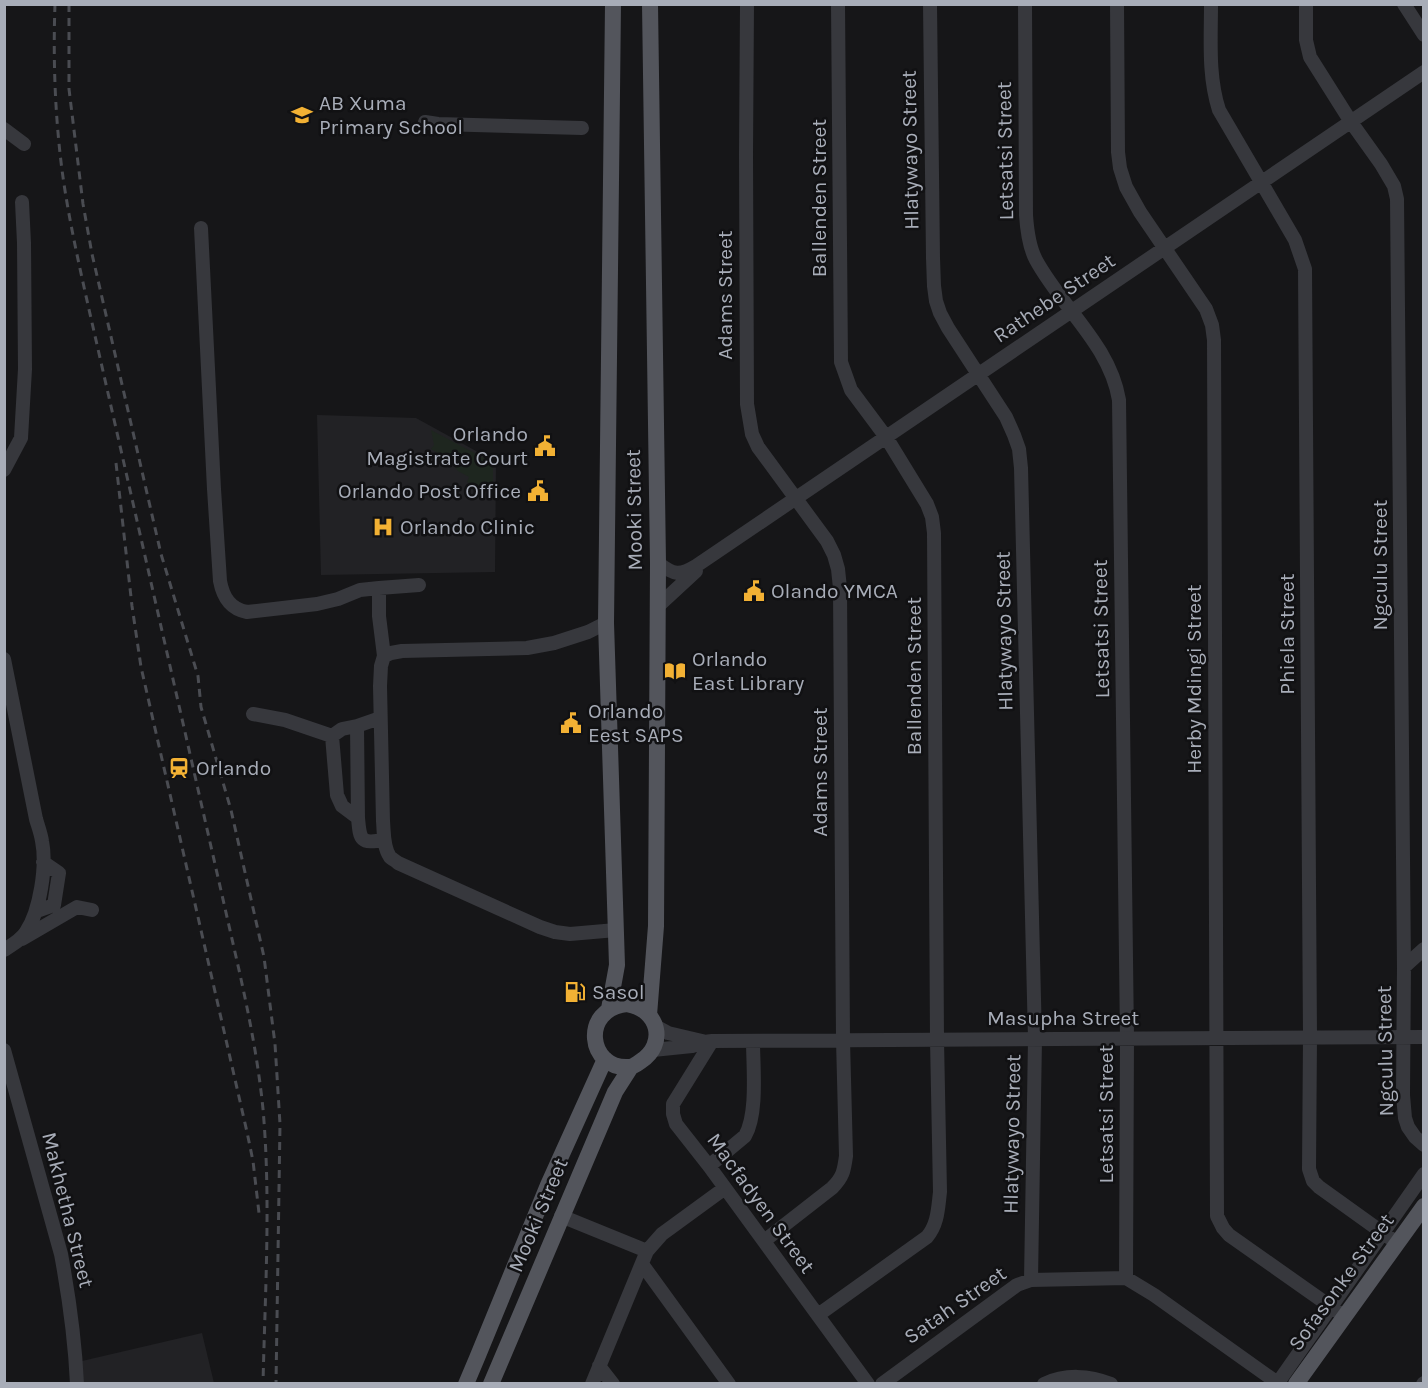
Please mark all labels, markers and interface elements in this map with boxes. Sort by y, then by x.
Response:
street label: Hlatywayo Street [897,70,923,230]
street label: Letsatsi Street [992,81,1018,221]
place label: AB Xuma Primary School [319,91,463,139]
school or university icon: AB Xuma Primary School [290,103,314,127]
street label: Ballenden Street [807,119,831,277]
street label: Adams Street [713,230,737,360]
street label: Rathebe Street [989,248,1120,348]
place label: Orlando Magistrate Court [366,422,528,470]
public building icon: Orlando Magistrate Court [533,434,557,458]
street label: Mooki Street [621,449,647,571]
place label: Orlando Post Office [338,479,521,503]
public building icon: Orlando Post Office [526,479,550,503]
street label: Ngculu Street [1368,499,1392,631]
hospital icon: Orlando Clinic [371,515,395,539]
place label: Orlando Clinic [400,515,535,539]
street label: Hlatywayo Street [991,551,1017,711]
street label: Letsatsi Street [1088,559,1114,699]
street label: Phiela Street [1275,573,1299,695]
public building icon: Olando YMCA [742,579,766,603]
place label: Olando YMCA [771,579,898,603]
street label: Herby Mdingi Street [1182,584,1206,774]
street label: Ballenden Street [902,597,926,755]
place label: Orlando East Library [692,647,805,695]
library icon: Orlando East Library [663,659,687,683]
place label: Orlando Eest SAPS [588,699,684,747]
street label: Adams Street [808,707,832,837]
public building icon: Orlando Eest SAPS [559,711,583,735]
station icon: Orlando [167,756,191,780]
place label: Orlando [196,756,271,780]
fuel station icon: Sasol [563,980,587,1004]
place label: Sasol [592,980,645,1004]
street label: Ngculu Street [1372,985,1398,1117]
street label: Masupha Street [987,1006,1139,1030]
street label: Letsatsi Street [1094,1044,1118,1183]
street label: Hlatywayo Street [999,1054,1025,1214]
street label: Macfadyen Street [702,1128,820,1278]
street label: Makhetha Street [37,1130,99,1290]
street label: Mooki Street [503,1154,573,1276]
street label: Sofasonke Street [1283,1209,1399,1355]
street label: Satah Street [899,1261,1011,1349]

